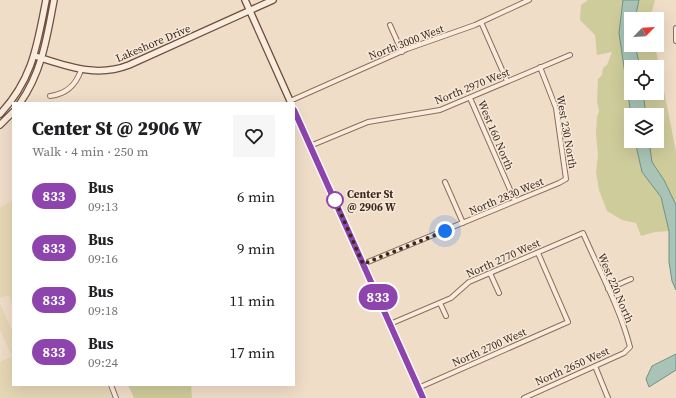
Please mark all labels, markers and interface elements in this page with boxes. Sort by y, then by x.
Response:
north arrow [624,12,664,52]
map controls [624,12,664,148]
street label: Lakeshore Drive [113,21,193,66]
street label: North 3000 West [366,21,446,64]
button: locate [624,60,664,100]
street label: North 2970 West [432,64,512,108]
street label: West 230 North [553,94,580,170]
street label: West 160 North [474,98,517,173]
button: layers [624,108,664,148]
text: Center St @ 2906 W [32,115,202,141]
button: heart [233,115,275,157]
text: Walk · 4 min · 250 m [32,143,148,160]
street label: North 2830 West [467,174,546,219]
text: Bus [88,177,114,198]
text: 833 [43,186,65,206]
text: 6 min [237,186,275,207]
place label: Center St @ 2906 W [347,187,396,215]
marker: Center St @ 2906 W [326,191,344,209]
text: 09:13 [88,198,118,215]
your location [435,221,455,241]
text: Bus [88,229,114,250]
street label: North 2770 West [464,235,543,281]
text: 833 [43,238,65,258]
text: 9 min [237,238,275,259]
text: 09:16 [88,250,118,267]
street label: West 220 North [594,251,637,326]
text: Bus [88,281,114,302]
line badge: 833 [355,284,401,310]
text: 833 [367,287,389,307]
text: 833 [43,290,65,310]
text: 11 min [229,290,275,311]
text: 09:18 [88,302,118,319]
street label: North 2700 West [450,324,529,370]
text: Bus [88,333,114,354]
text: 833 [43,342,65,362]
text: 17 min [229,342,275,363]
street label: North 2650 West [533,343,612,389]
text: 09:24 [88,354,118,371]

